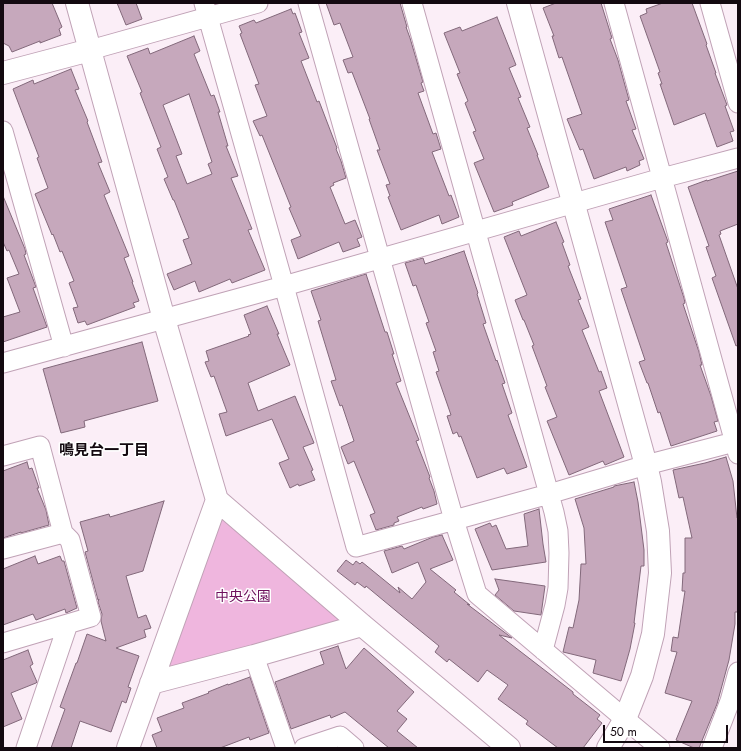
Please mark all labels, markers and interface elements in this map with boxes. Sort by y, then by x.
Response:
district label: 鳴見台一丁目 [59,442,149,460]
park label: 中央公園 [215,590,271,606]
scale bar [605,717,730,743]
text: 50 m [610,723,637,741]

